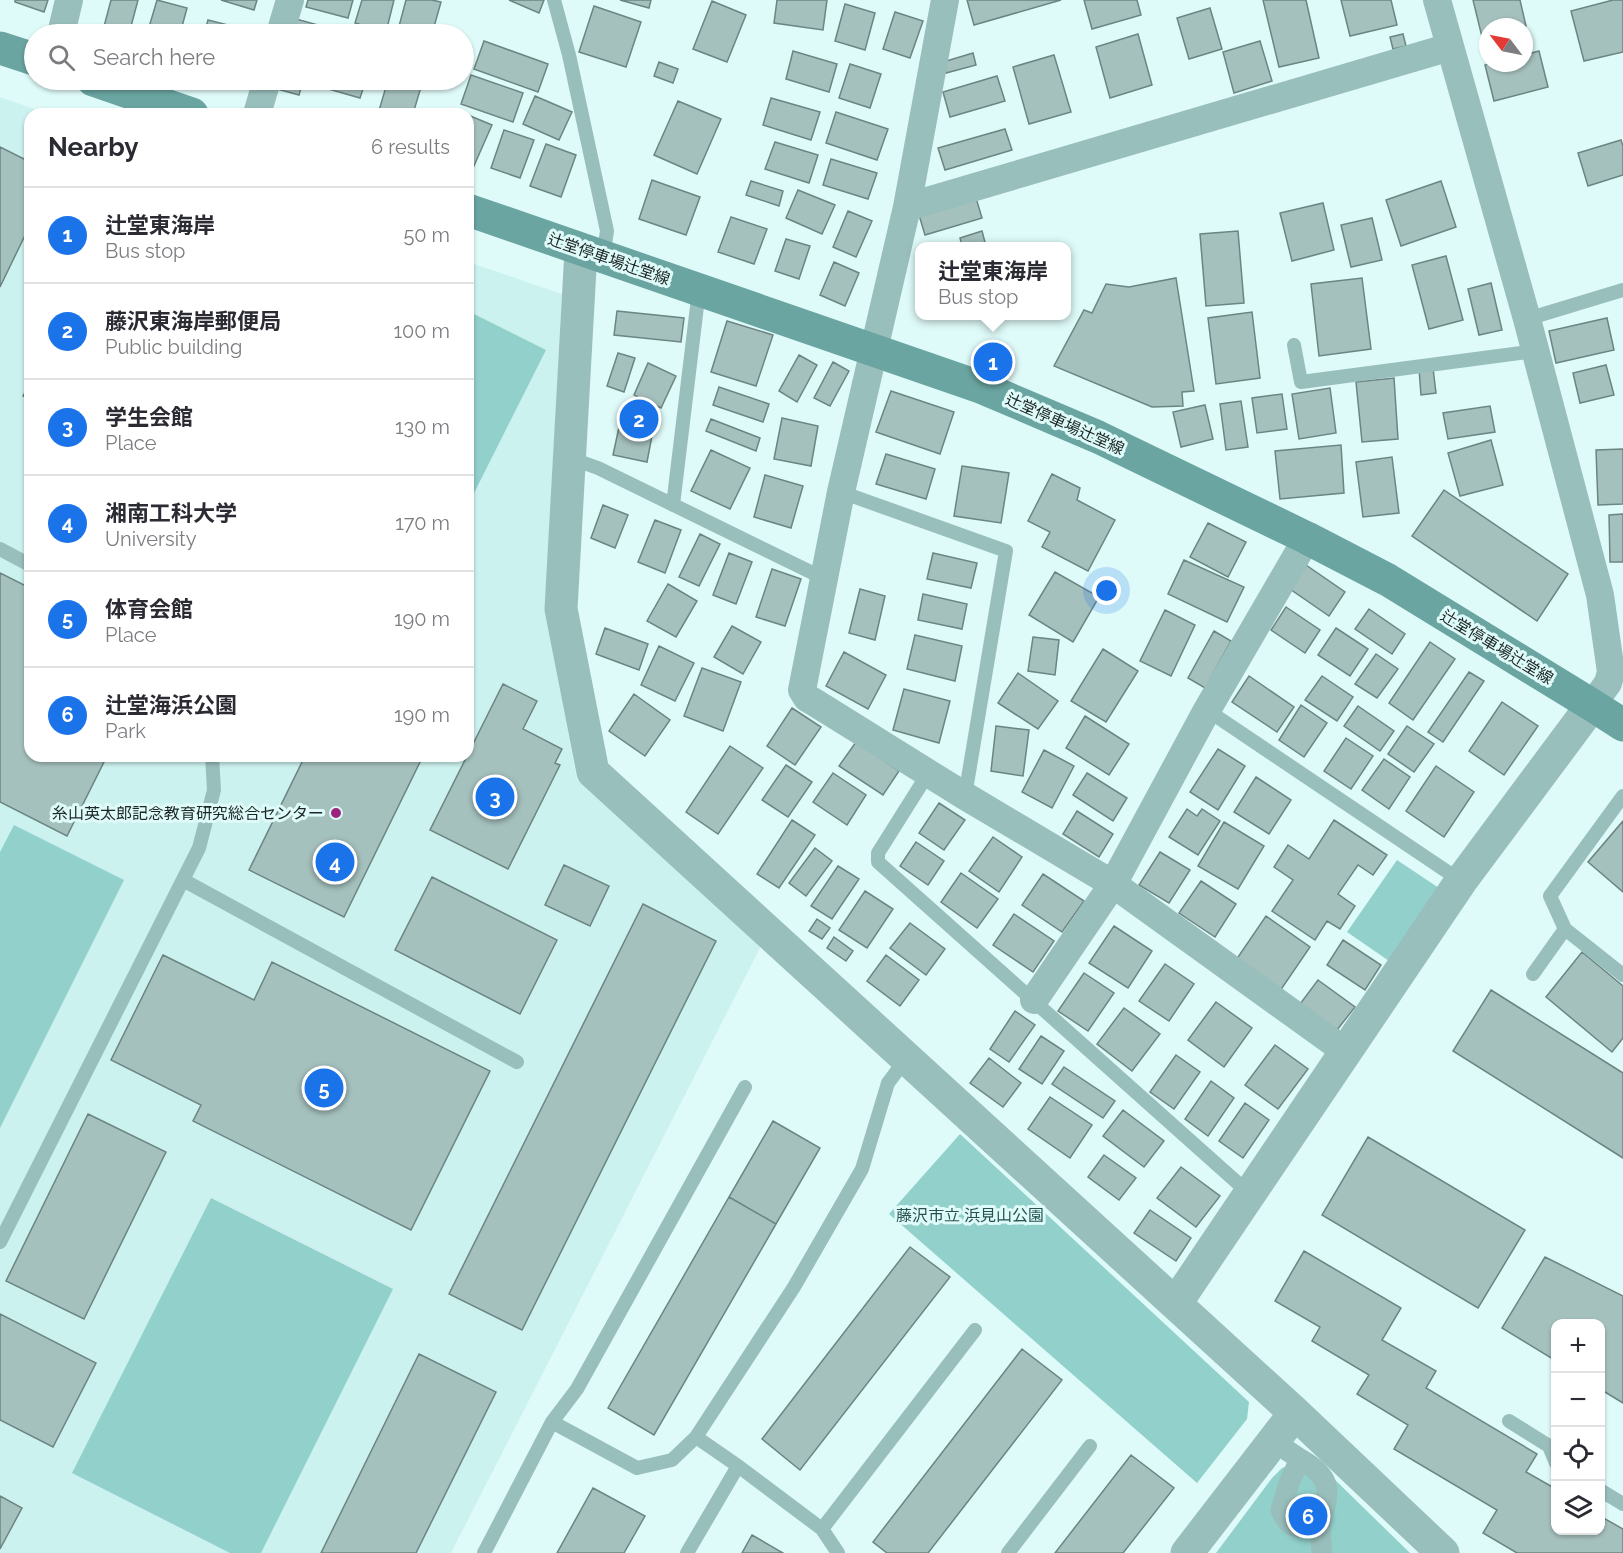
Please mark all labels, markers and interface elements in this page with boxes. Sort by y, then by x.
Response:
north arrow [1479,18,1533,72]
search box [24,24,474,90]
icon: search [45,41,78,74]
text: Search here [93,44,215,70]
text: Nearby [48,132,138,162]
text: 6 results [371,135,450,159]
text: 辻堂東海岸 [105,212,215,238]
text: 1 [63,223,72,247]
text: 50 m [403,223,450,247]
street label: 辻堂停車場辻堂線 [545,229,673,289]
text: Bus stop [105,239,185,263]
popup [915,242,1071,320]
text: 辻堂東海岸 [938,258,1048,284]
text: Bus stop [938,285,1018,309]
text: 藤沢東海岸郵便局 [105,308,281,334]
text: 2 [62,319,73,343]
text: 100 m [393,319,450,343]
text: Public building [105,335,242,359]
pin: 1 [974,340,1012,385]
street label: 辻堂停車場辻堂線 [1003,389,1127,459]
pin: 2 [620,396,658,442]
text: 学生会館 [105,404,193,430]
text: 3 [62,415,73,439]
text: 130 m [395,415,450,439]
text: Place [105,431,156,455]
text: 湘南工科大学 [105,500,237,526]
text: 4 [62,511,73,535]
text: 170 m [395,511,450,535]
text: University [105,527,197,551]
your location [1092,576,1121,605]
text: 体育会館 [105,596,193,622]
street label: 辻堂停車場辻堂線 [1437,606,1557,688]
text: 5 [62,607,73,631]
text: 190 m [394,607,450,631]
text: Place [105,623,156,647]
text: 辻堂海浜公園 [105,692,237,718]
text: 6 [61,703,74,727]
text: 190 m [394,703,450,727]
text: Park [105,719,146,743]
pin: 3 [476,774,514,820]
place label: 糸山英太郎記念教育研究総合センター [52,804,324,823]
marker: 糸山英太郎記念教育研究総合センター [329,806,343,820]
pin: 4 [316,840,354,884]
pin: 5 [304,1066,344,1110]
park label: 藤沢市立 浜見山公園 [896,1206,1044,1225]
map controls [1551,1319,1605,1535]
button: + [1551,1319,1605,1373]
button: − [1551,1373,1605,1427]
button: locate [1551,1427,1605,1481]
button: layers [1551,1481,1605,1535]
pin: 6 [1288,1494,1328,1538]

